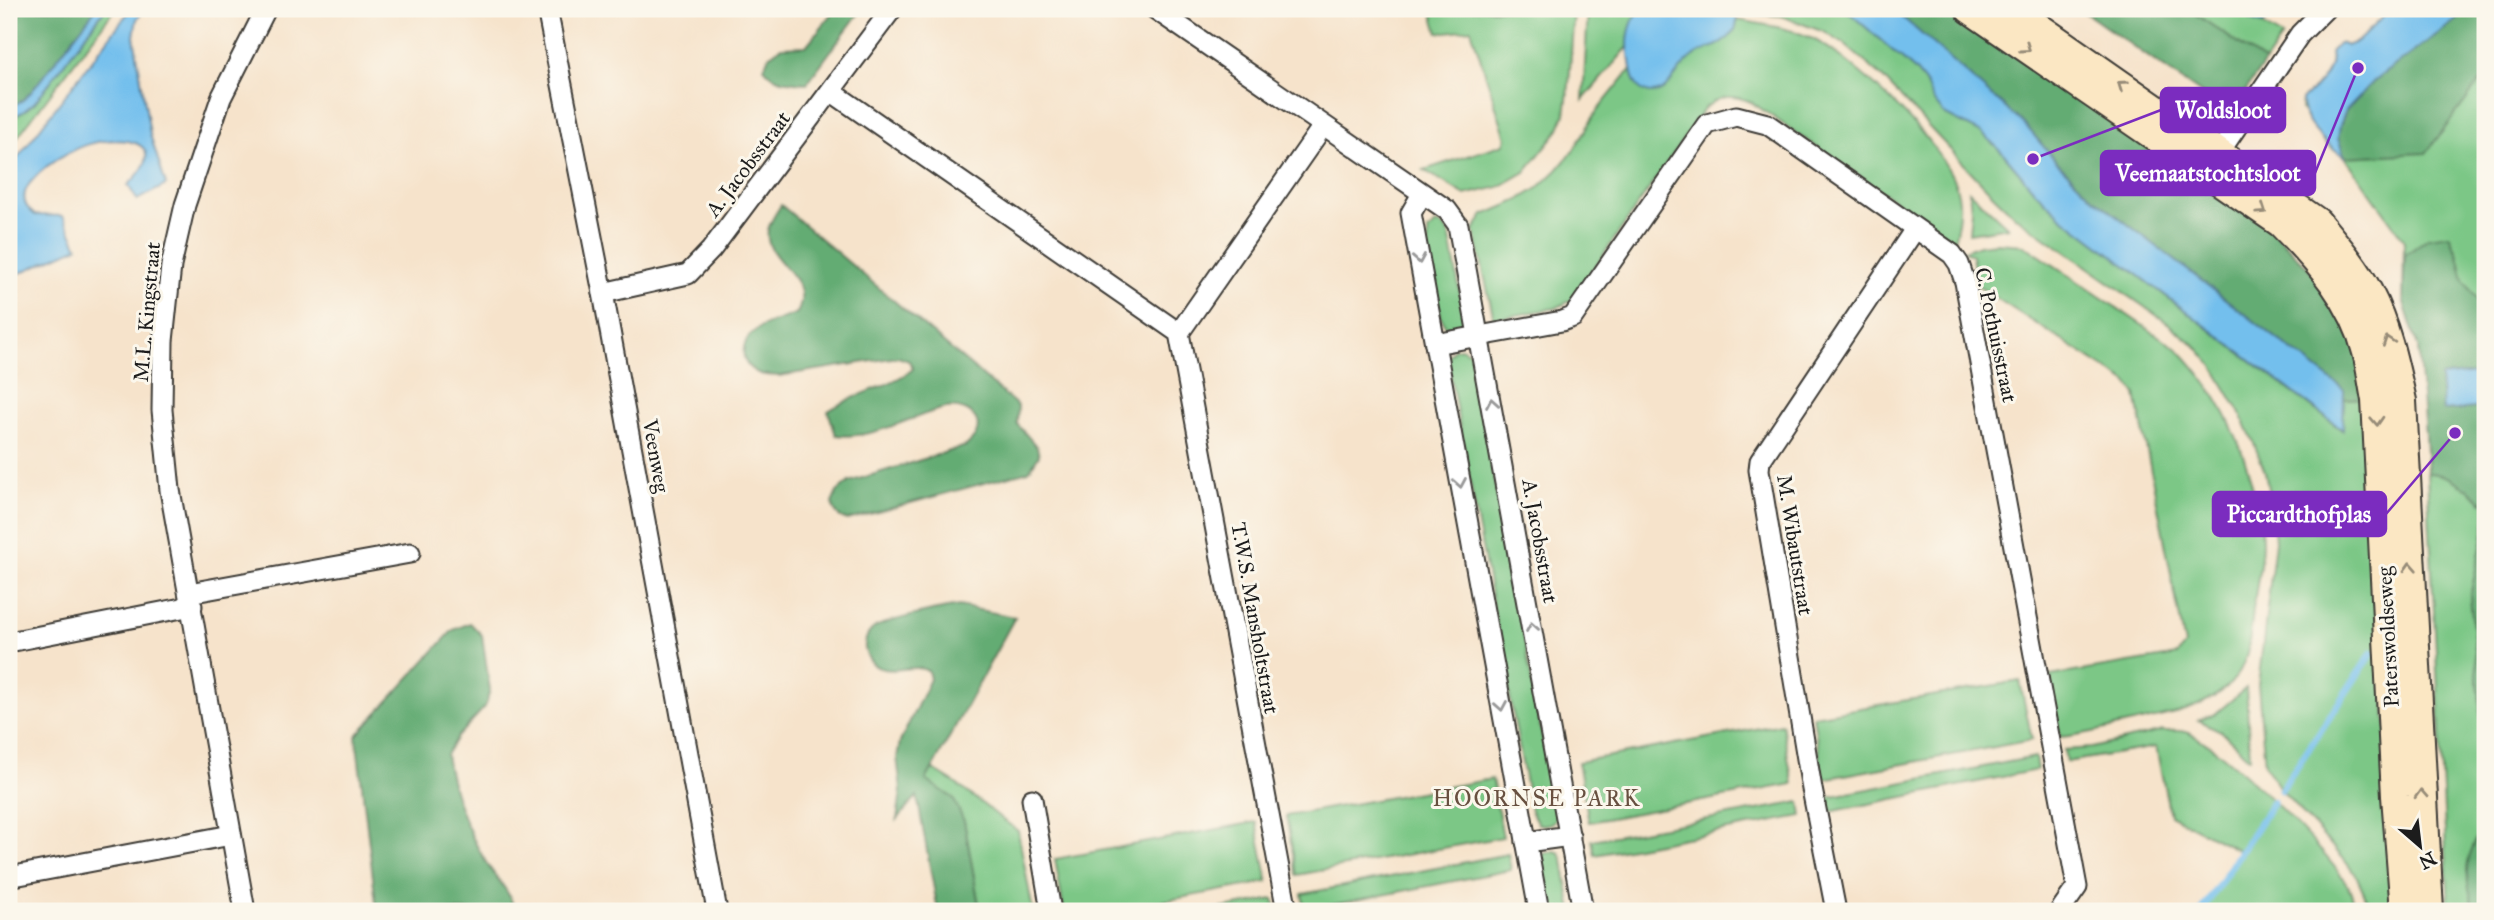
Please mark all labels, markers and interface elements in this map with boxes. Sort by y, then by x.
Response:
one-way arrow [2018,40,2031,52]
one-way arrow [2117,81,2130,93]
callout: Woldsloot [2161,88,2285,132]
text: Woldsloot [2175,96,2272,124]
street label: A. Jacobsstraat [699,106,796,223]
callout: Veemaatstochtsloot [2101,151,2315,195]
text: Veemaatstochtsloot [2114,159,2302,187]
one-way arrow [2255,202,2268,215]
street label: M.L. Kingstraat [128,240,166,383]
one-way arrow [1411,253,1426,265]
street label: C. Pothuisstraat [1969,265,2023,405]
one-way arrow [2382,336,2396,348]
one-way arrow [1485,397,1500,409]
one-way arrow [2370,415,2385,426]
street label: Veenweg [637,416,675,495]
street label: M. Wibautstraat [1771,473,1819,618]
street label: A. Jacobsstraat [1516,476,1564,606]
one-way arrow [1452,477,1467,488]
callout: Piccardthofplas [2213,492,2386,536]
text: Piccardthofplas [2227,500,2372,529]
street label: T.W.S. Mansholtstraat [1225,520,1285,716]
one-way arrow [2403,561,2418,572]
street label: Paterswoldseweg [2371,566,2405,708]
one-way arrow [1525,621,1540,633]
one-way arrow [1493,700,1508,712]
district label: HOORNSE PARK [1432,784,1642,812]
one-way arrow [2414,788,2429,799]
north arrow [2386,811,2456,881]
text: N [2415,847,2440,875]

